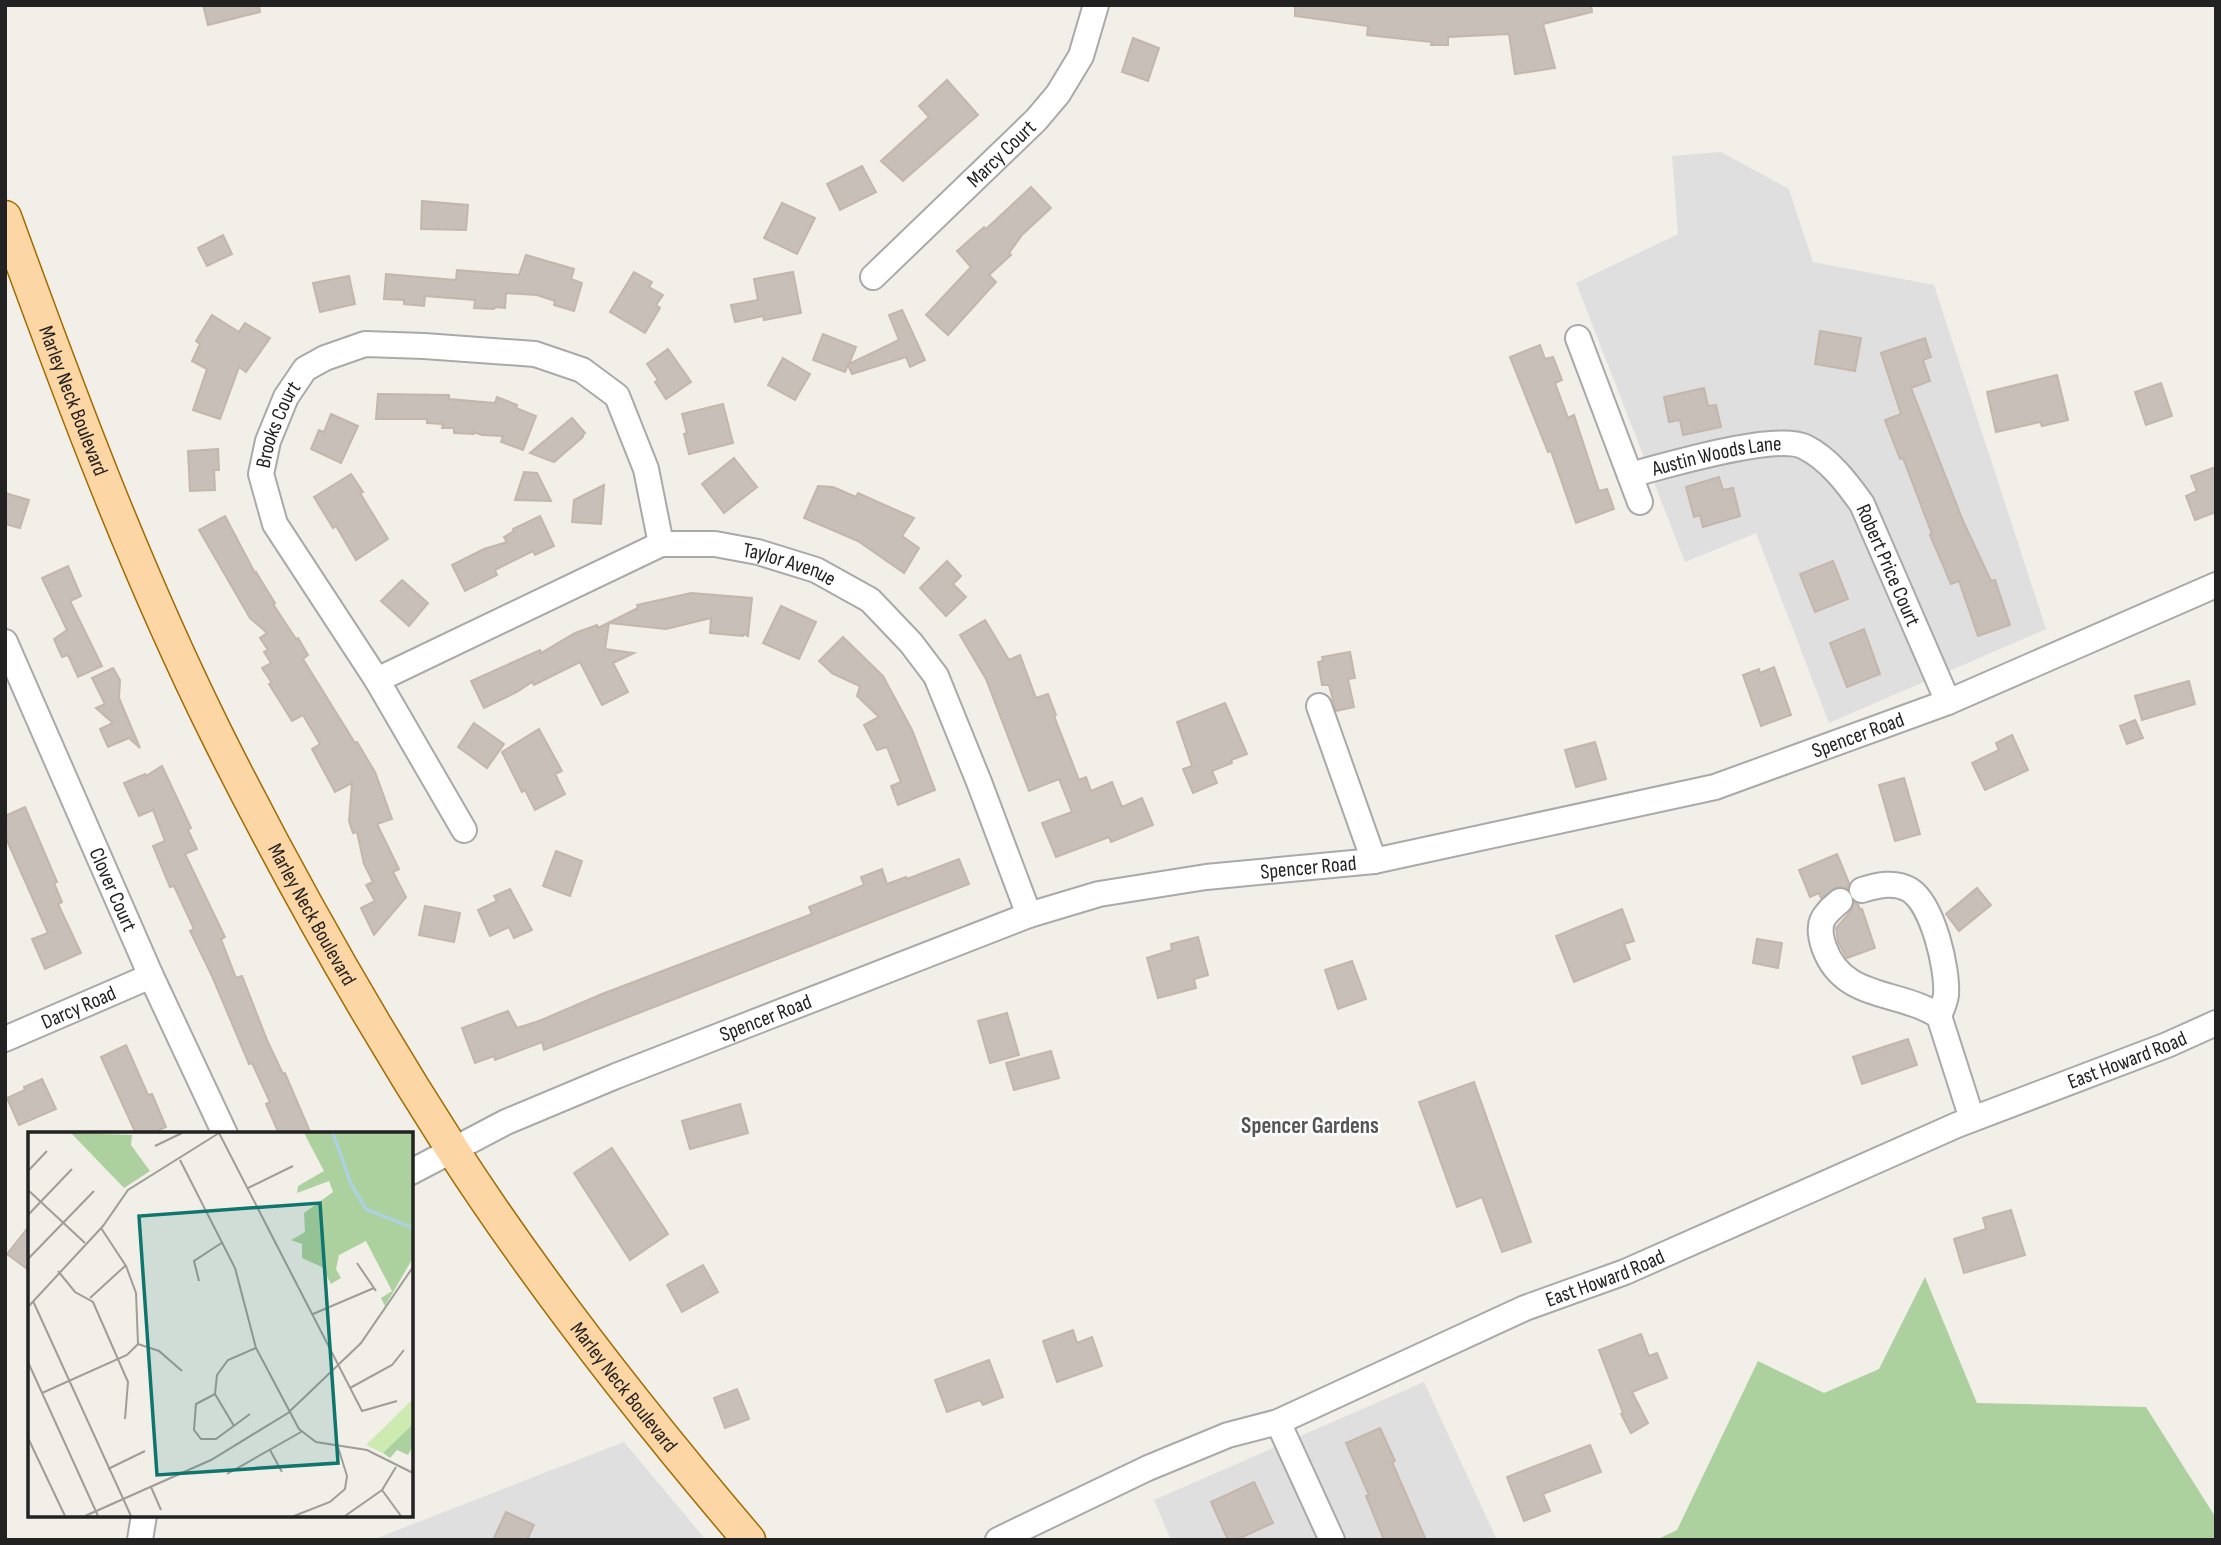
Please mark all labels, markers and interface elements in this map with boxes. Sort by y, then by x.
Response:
street label: Marcy Court [961,115,1041,192]
street label: Marley Neck Boulevard [33,322,114,479]
street label: Brooks Court [250,376,306,470]
street label: Austin Woods Lane [1648,431,1782,481]
street label: Robert Price Court [1851,500,1926,630]
street label: Taylor Avenue [741,537,840,591]
street label: Spencer Road [1808,707,1907,763]
street label: Marley Neck Boulevard [263,839,362,990]
street label: Clover Court [84,844,142,935]
street label: Spencer Road [1259,850,1357,884]
street label: Darcy Road [37,980,120,1034]
street label: Spencer Road [716,989,815,1047]
street label: East Howard Road [2064,1025,2190,1094]
district label: Spencer Gardens [1241,1112,1379,1140]
inset map [28,1132,413,1517]
street label: East Howard Road [1542,1244,1668,1312]
street label: Marley Neck Boulevard [565,1317,683,1457]

